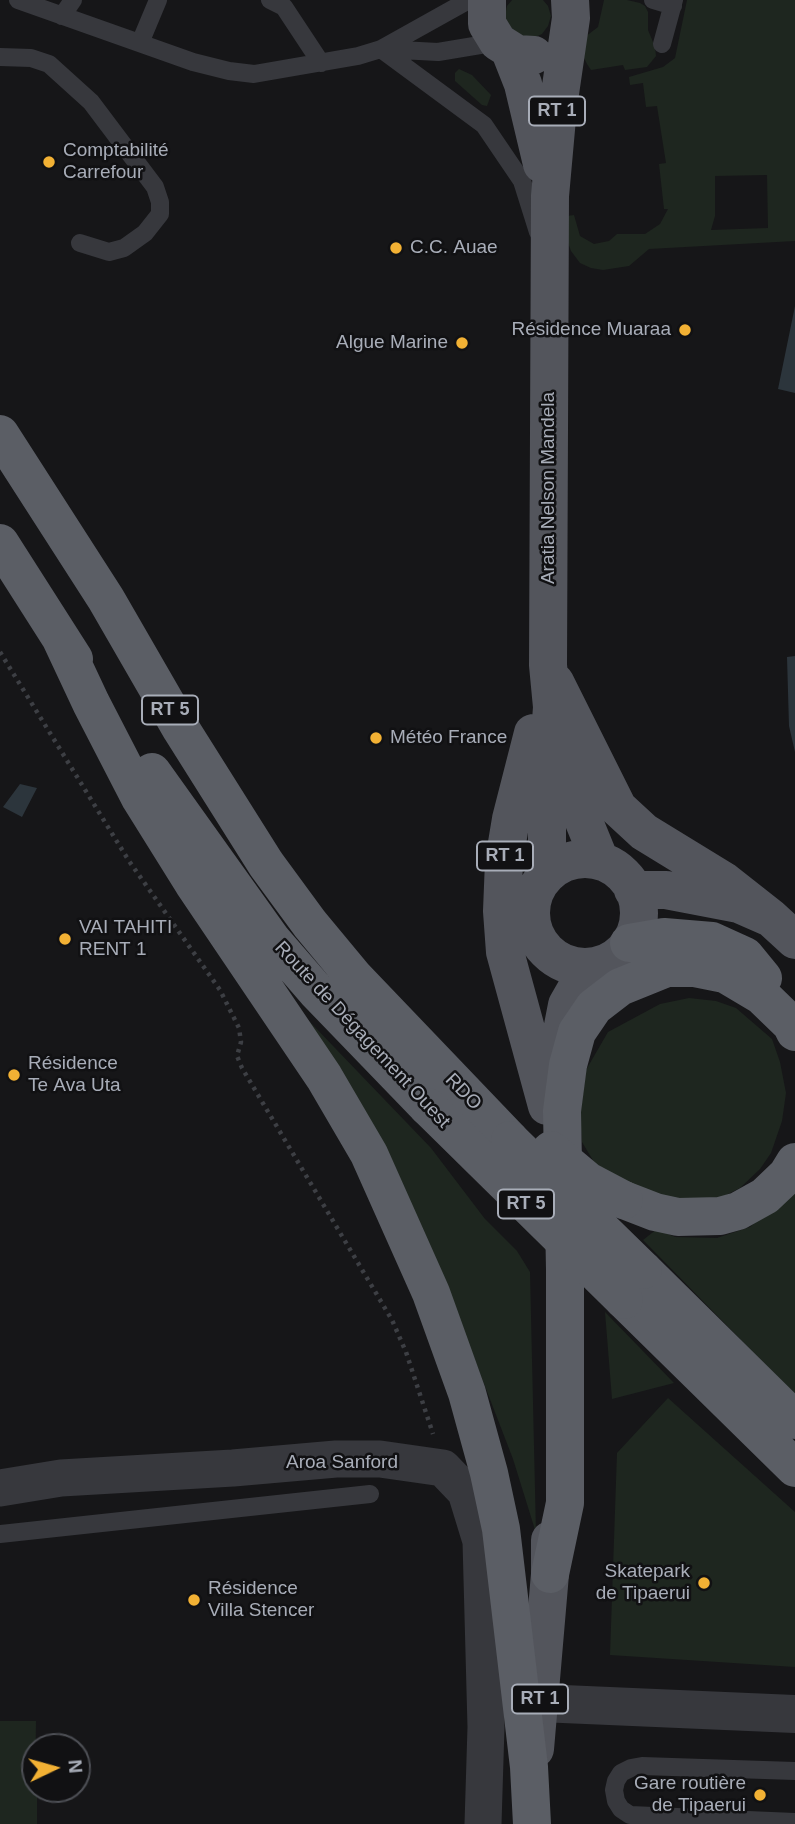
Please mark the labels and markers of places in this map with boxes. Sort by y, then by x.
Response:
place label: Comptabilité Carrefour [63,140,169,184]
marker: Comptabilité Carrefour [41,154,57,170]
place label: C.C. Auae [410,237,498,259]
marker: C.C. Auae [388,240,404,256]
place label: Résidence Muaraa [512,319,671,341]
marker: Résidence Muaraa [677,322,693,338]
place label: Algue Marine [336,332,448,354]
marker: Algue Marine [454,335,470,351]
place label: Météo France [390,727,507,749]
marker: Météo France [368,730,384,746]
place label: VAI TAHITI RENT 1 [79,917,172,961]
marker: VAI TAHITI RENT 1 [57,931,73,947]
place label: Résidence Te Ava Uta [28,1053,121,1097]
marker: Résidence Te Ava Uta [6,1067,22,1083]
place label: Skatepark de Tipaerui [596,1561,690,1605]
marker: Skatepark de Tipaerui [696,1575,712,1591]
place label: Résidence Villa Stencer [208,1578,314,1622]
marker: Résidence Villa Stencer [186,1592,202,1608]
place label: Gare routière de Tipaerui [634,1773,746,1817]
marker: Gare routière de Tipaerui [752,1787,768,1803]

